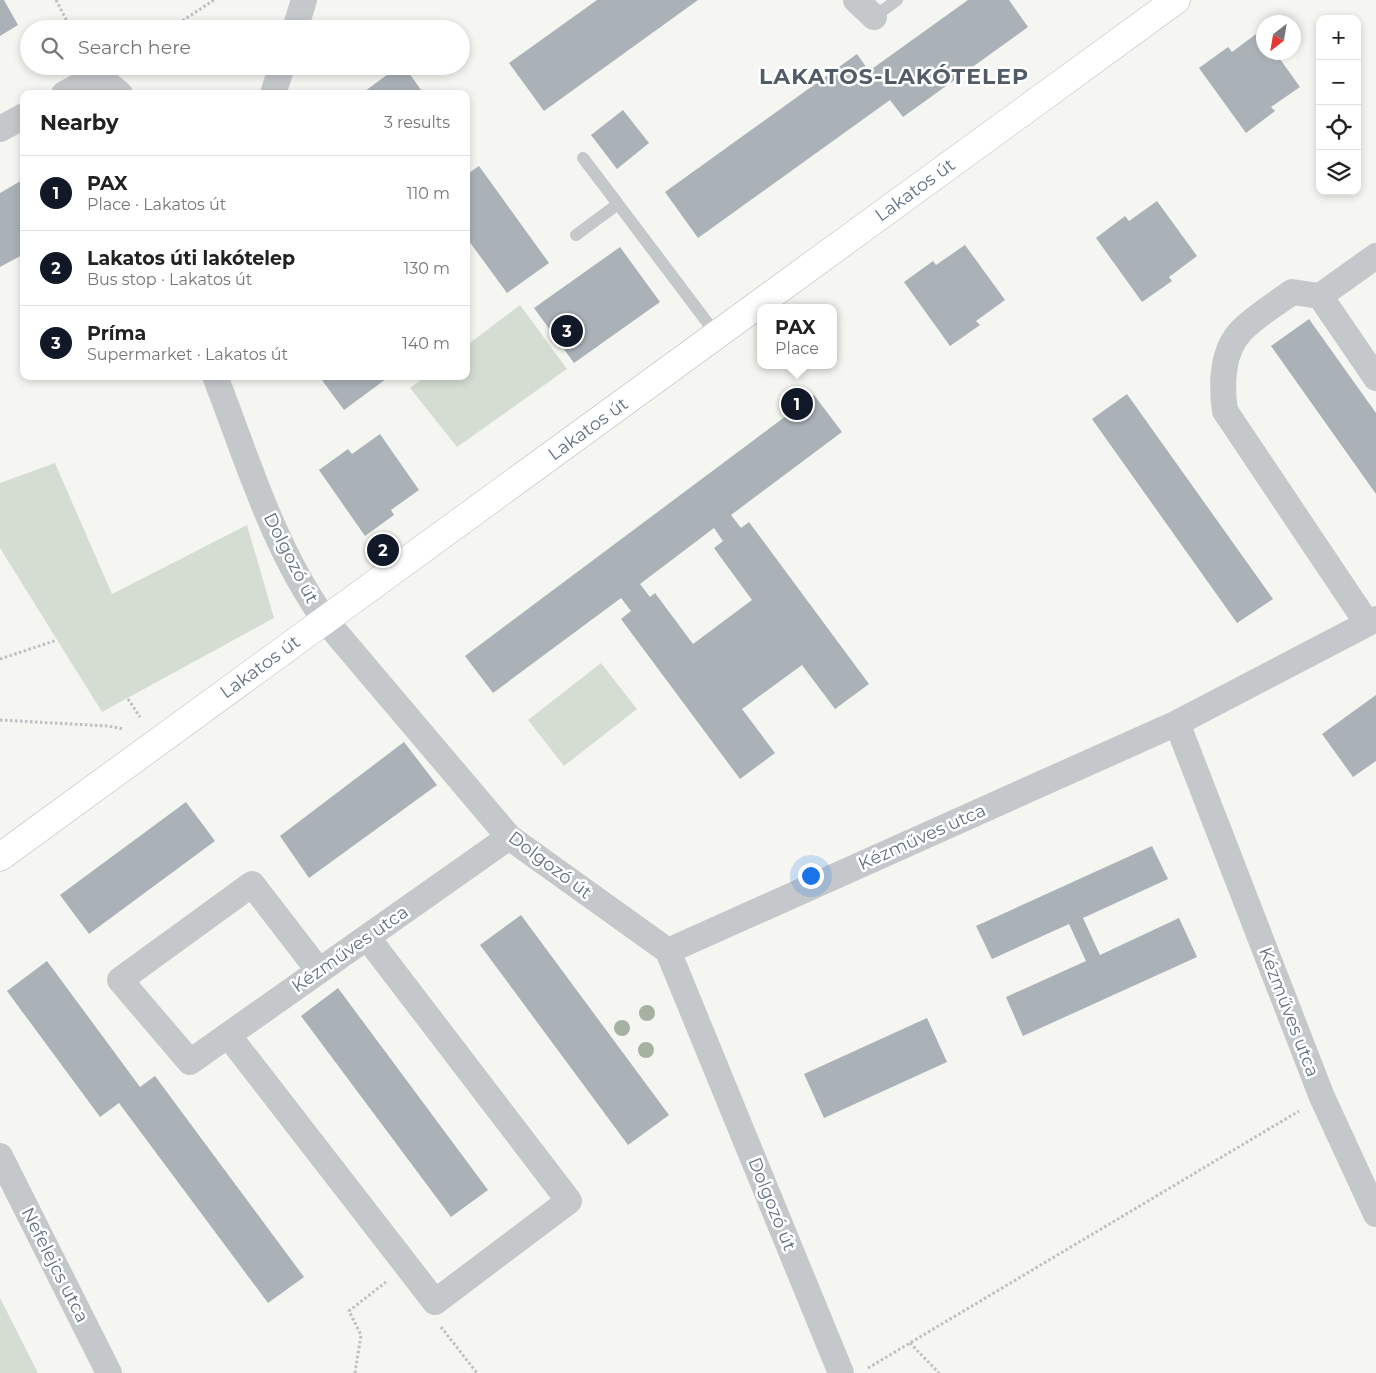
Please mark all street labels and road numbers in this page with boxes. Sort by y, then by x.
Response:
street label: Lakatos út [871,154,959,226]
street label: Lakatos út [544,393,632,465]
street label: Dolgozó út [259,509,323,607]
street label: Lakatos út [216,631,304,703]
street label: Kézműves utca [855,799,989,875]
street label: Dolgozó út [504,826,596,904]
street label: Kézműves utca [287,901,413,997]
street label: Kézműves utca [1254,944,1324,1080]
street label: Dolgozó út [743,1154,801,1254]
street label: Nefelejcs utca [17,1204,93,1326]

